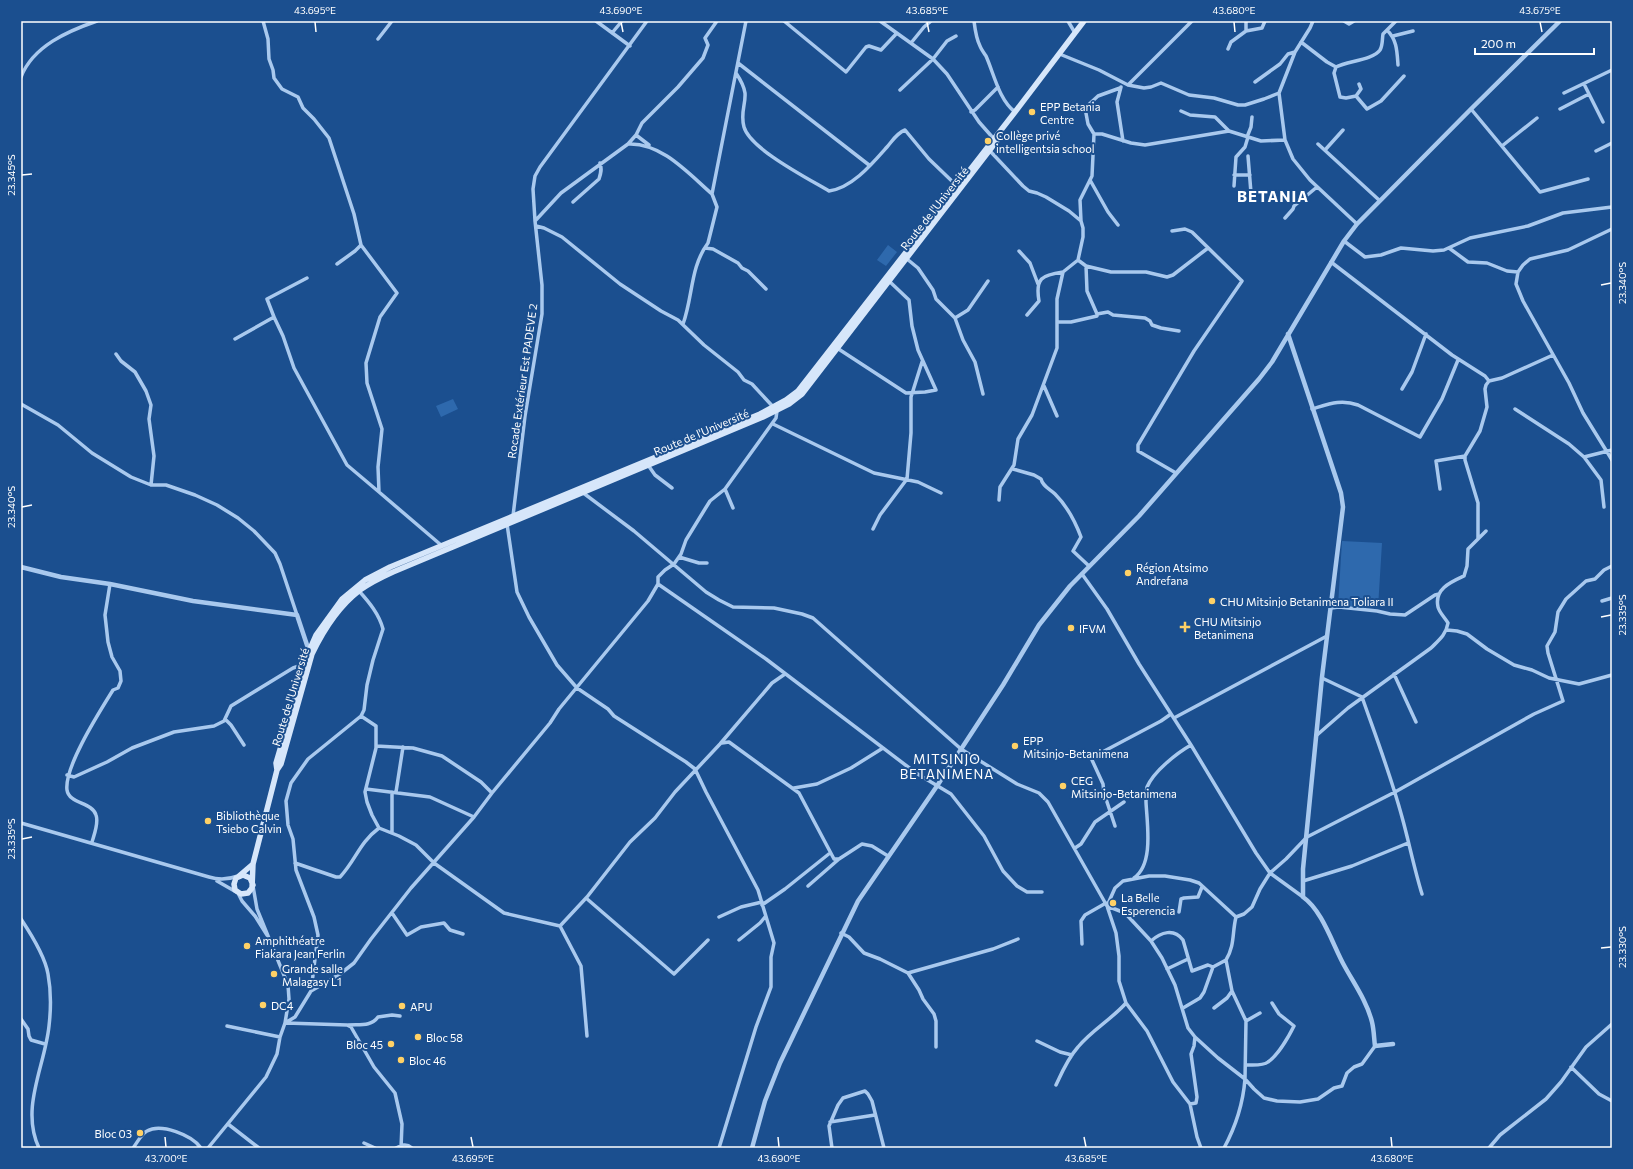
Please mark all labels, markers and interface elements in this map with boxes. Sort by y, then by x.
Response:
text: 43.695°E [294,4,336,16]
text: 43.690°E [600,4,642,16]
text: 43.685°E [906,4,948,16]
text: 43.680°E [1212,4,1256,16]
text: 43.675°E [1519,4,1561,16]
scale bar [1475,30,1594,56]
text: 200 m [1481,36,1516,50]
place label: EPP Betania Centre [1040,100,1100,126]
marker: EPP Betania Centre [1027,107,1037,117]
place label: Collège privé intelligentsia school [996,129,1095,155]
marker: Collège privé intelligentsia school [983,136,993,146]
text: 23.345°S [5,154,17,196]
street label: Route de l'Université [897,164,971,252]
district label: BETANIA [1237,187,1309,205]
text: 23.340°S [1616,262,1628,304]
street label: Rocade Extérieur Est PADEVE 2 [505,303,539,459]
street label: Route de l'Université [652,406,751,458]
text: 23.340°S [5,486,17,528]
place label: Région Atsimo Andrefana [1136,561,1209,587]
marker: Région Atsimo Andrefana [1123,568,1133,578]
text: 23.335°S [1616,594,1628,636]
place label: CHU Mitsinjo Betanimena Toliara II [1220,595,1394,608]
marker: CHU Mitsinjo Betanimena Toliara II [1207,596,1217,606]
place label: CHU Mitsinjo Betanimena [1194,615,1262,641]
marker: CHU Mitsinjo Betanimena [1179,621,1191,633]
place label: IFVM [1079,622,1106,635]
marker: IFVM [1066,623,1076,633]
street label: Route de l'Université [269,646,311,748]
place label: EPP Mitsinjo-Betanimena [1023,734,1129,760]
marker: EPP Mitsinjo-Betanimena [1010,741,1020,751]
district label: MITSINJO BETANIMENA [900,751,994,782]
place label: CEG Mitsinjo-Betanimena [1071,774,1177,800]
marker: CEG Mitsinjo-Betanimena [1058,781,1068,791]
place label: Bibliothèque Tsiebo Calvin [216,809,282,835]
marker: Bibliothèque Tsiebo Calvin [203,816,213,826]
text: 23.335°S [5,818,17,860]
place label: La Belle Esperencia [1121,891,1175,917]
marker: La Belle Esperencia [1108,898,1118,908]
text: 23.330°S [1616,926,1628,968]
place label: Amphithéatre Fiakara Jean Ferlin [255,934,345,961]
marker: Amphithéatre Fiakara Jean Ferlin [242,941,252,951]
place label: Grande salle Malagasy L1 [282,962,343,988]
marker: Grande salle Malagasy L1 [269,969,279,979]
place label: DC4 [271,999,294,1012]
marker: DC4 [258,1000,268,1010]
place label: APU [410,1000,433,1013]
marker: APU [397,1001,407,1011]
place label: Bloc 58 [426,1031,463,1044]
marker: Bloc 58 [413,1032,423,1042]
place label: Bloc 45 [346,1038,383,1051]
marker: Bloc 45 [386,1039,396,1049]
place label: Bloc 46 [409,1054,447,1067]
marker: Bloc 46 [396,1055,406,1065]
place label: Bloc 03 [95,1127,132,1140]
marker: Bloc 03 [135,1128,145,1138]
text: 43.700°E [145,1152,187,1164]
text: 43.695°E [452,1152,494,1164]
text: 43.690°E [758,1152,800,1164]
text: 43.685°E [1065,1152,1107,1164]
text: 43.680°E [1370,1152,1414,1164]

